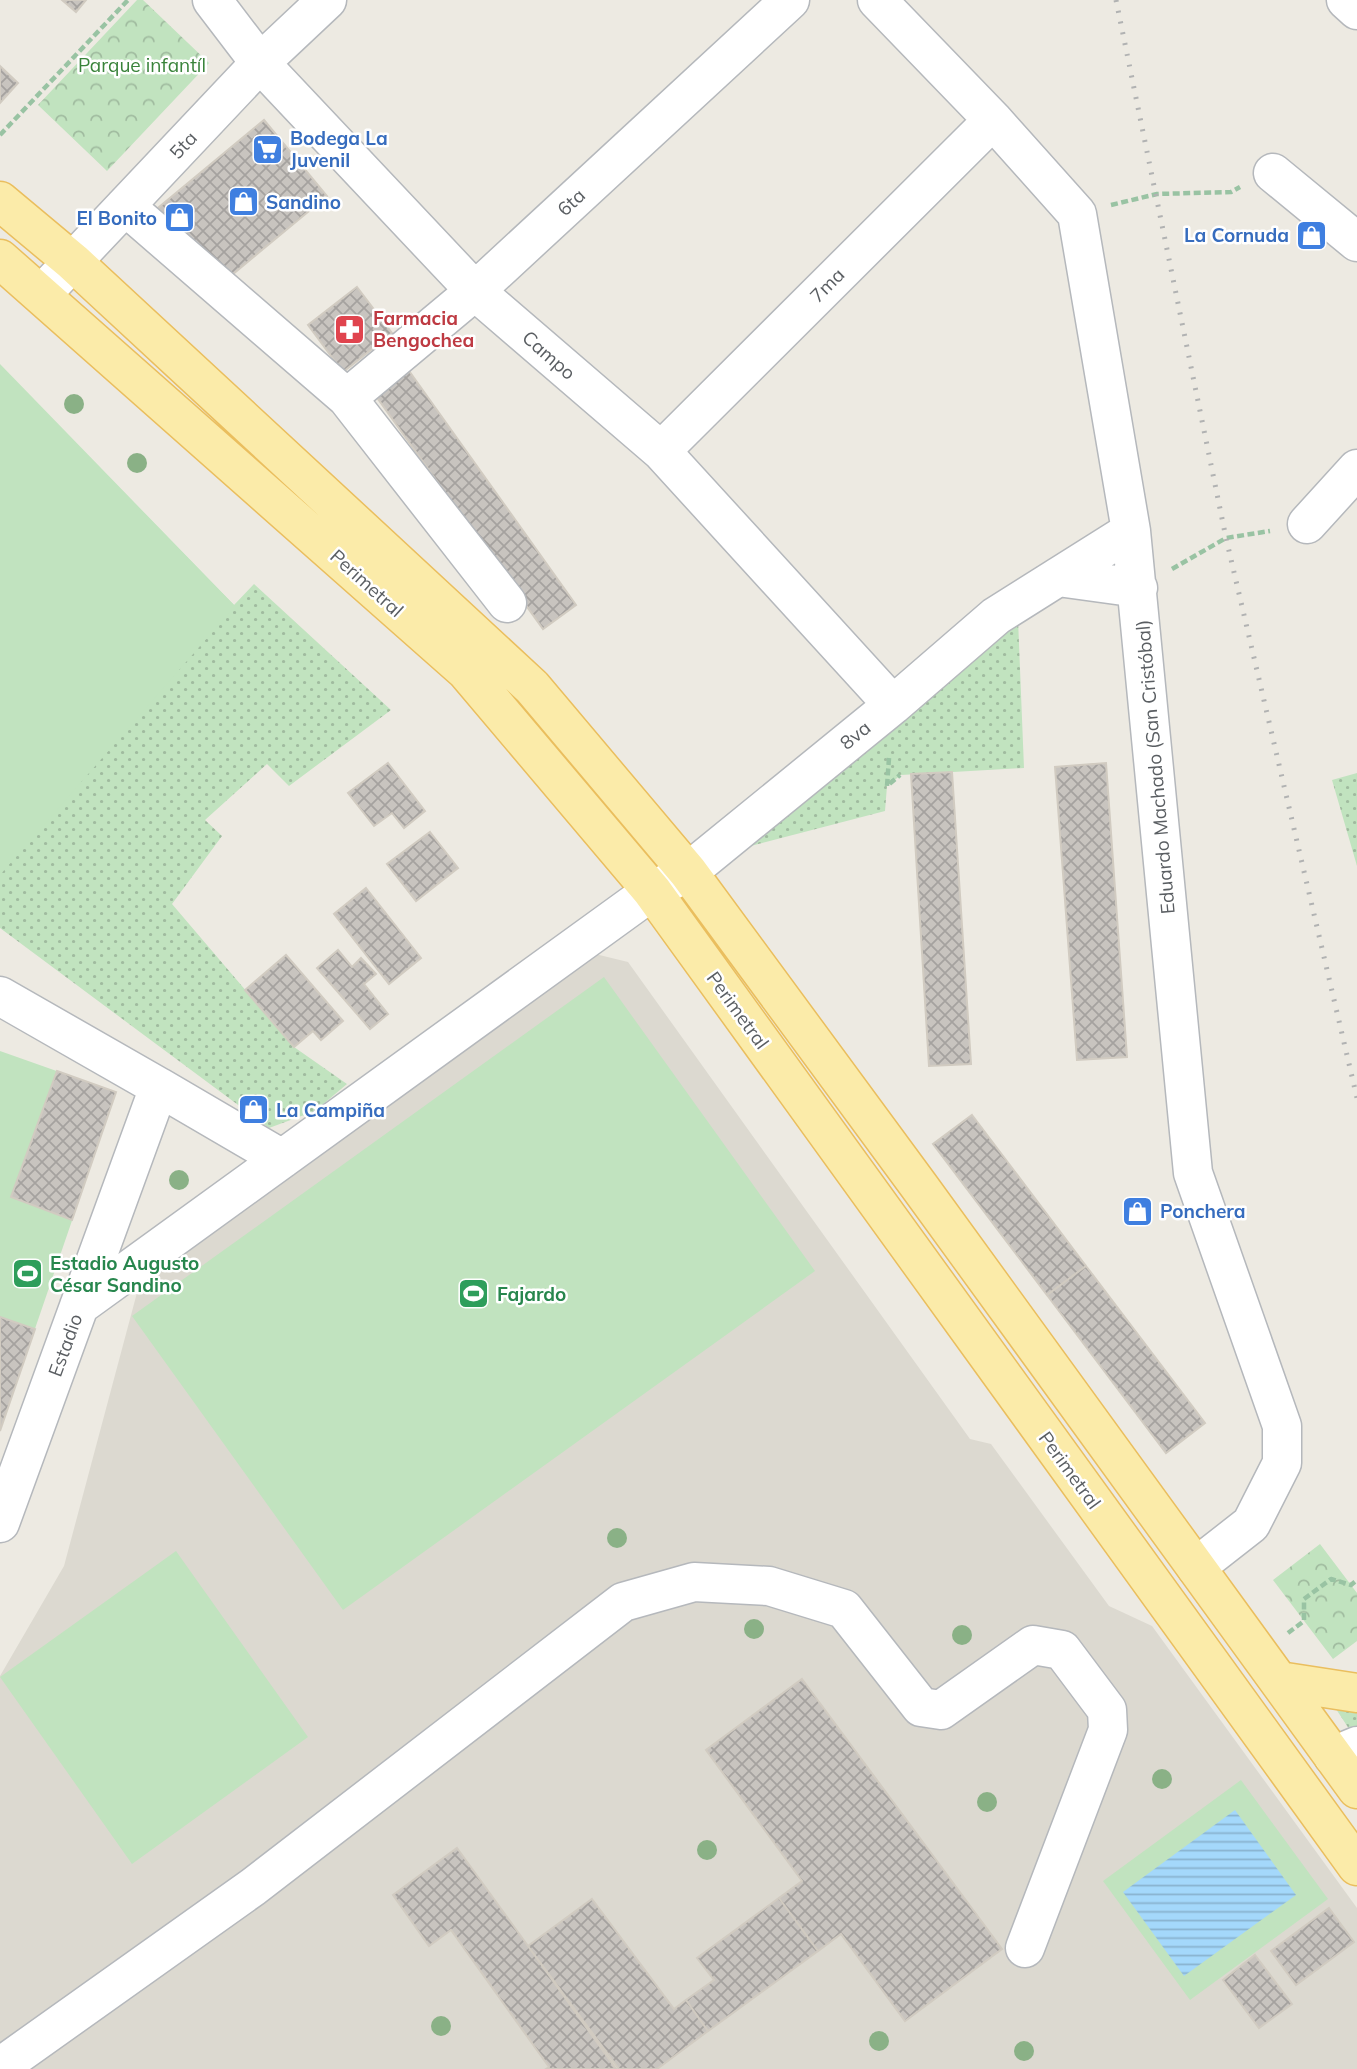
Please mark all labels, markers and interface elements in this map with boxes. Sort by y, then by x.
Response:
park label: Parque infantíl [78,53,206,77]
street label: 5ta [164,126,202,164]
place label: Bodega La Juvenil [290,126,388,172]
supermarket icon: Bodega La Juvenil [250,132,284,166]
street label: 6ta [552,183,590,221]
shop icon: Sandino [226,185,260,219]
place label: Sandino [266,190,341,214]
shop icon: El Bonito [163,201,197,235]
place label: El Bonito [76,206,157,230]
shop icon: La Cornuda [1295,218,1329,252]
place label: La Cornuda [1184,223,1289,247]
street label: 7ma [805,263,849,307]
place label: Farmacia Bengochea [373,306,474,352]
pharmacy icon: Farmacia Bengochea [333,312,367,346]
street label: Campo [517,325,581,385]
street label: Perimetral [325,544,409,622]
street label: Eduardo Machado (San Cristóbal) [1130,619,1180,915]
street label: 8va [835,715,875,755]
street label: Perimetral [702,967,774,1053]
shop icon: La Campiña [236,1093,270,1127]
place label: La Campiña [276,1098,385,1122]
shop icon: Ponchera [1120,1194,1154,1228]
place label: Ponchera [1160,1199,1245,1223]
place label: Estadio Augusto César Sandino [50,1251,199,1297]
sports icon: Estadio Augusto César Sandino [10,1257,44,1291]
sports icon: Fajardo [457,1277,491,1311]
place label: Fajardo [497,1282,566,1306]
street label: Estadio [43,1310,87,1380]
street label: Perimetral [1034,1427,1106,1513]

